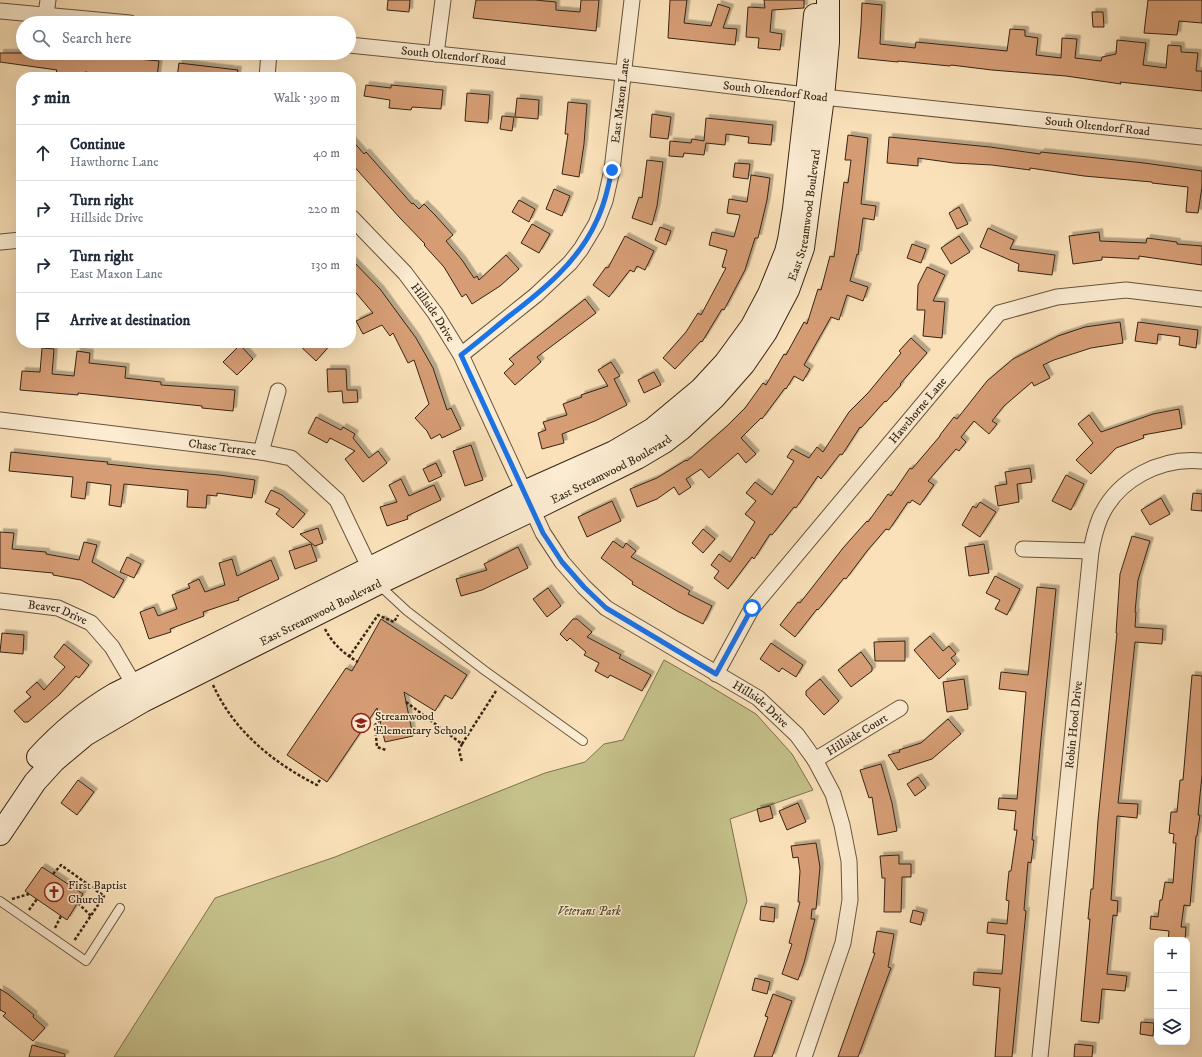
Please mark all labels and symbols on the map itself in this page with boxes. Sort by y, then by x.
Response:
street label: South Oltendorf Road [400,43,507,68]
street label: East Maxon Lane [608,57,633,144]
street label: South Oltendorf Road [722,78,829,105]
street label: South Oltendorf Road [1044,113,1151,139]
street label: East Streamwood Boulevard [784,148,824,283]
route end [603,161,621,179]
street label: Hillside Drive [408,280,458,344]
street label: Hawthorne Lane [885,374,950,447]
street label: East Streamwood Boulevard [548,431,675,507]
street label: Chase Terrace [188,436,257,459]
street label: East Streamwood Boulevard [257,576,384,649]
street label: Beaver Drive [27,597,90,628]
route start [743,599,761,617]
street label: Hillside Drive [730,677,792,731]
street label: Robin Hood Drive [1062,680,1085,769]
place label: Streamwood Elementary School [375,709,467,738]
street label: Hillside Court [823,710,890,759]
school or university icon: Streamwood Elementary School [350,712,372,734]
place label: First Baptist Church [68,878,127,907]
church icon: First Baptist Church [43,881,65,903]
park label: Veterans Park [557,904,621,919]

